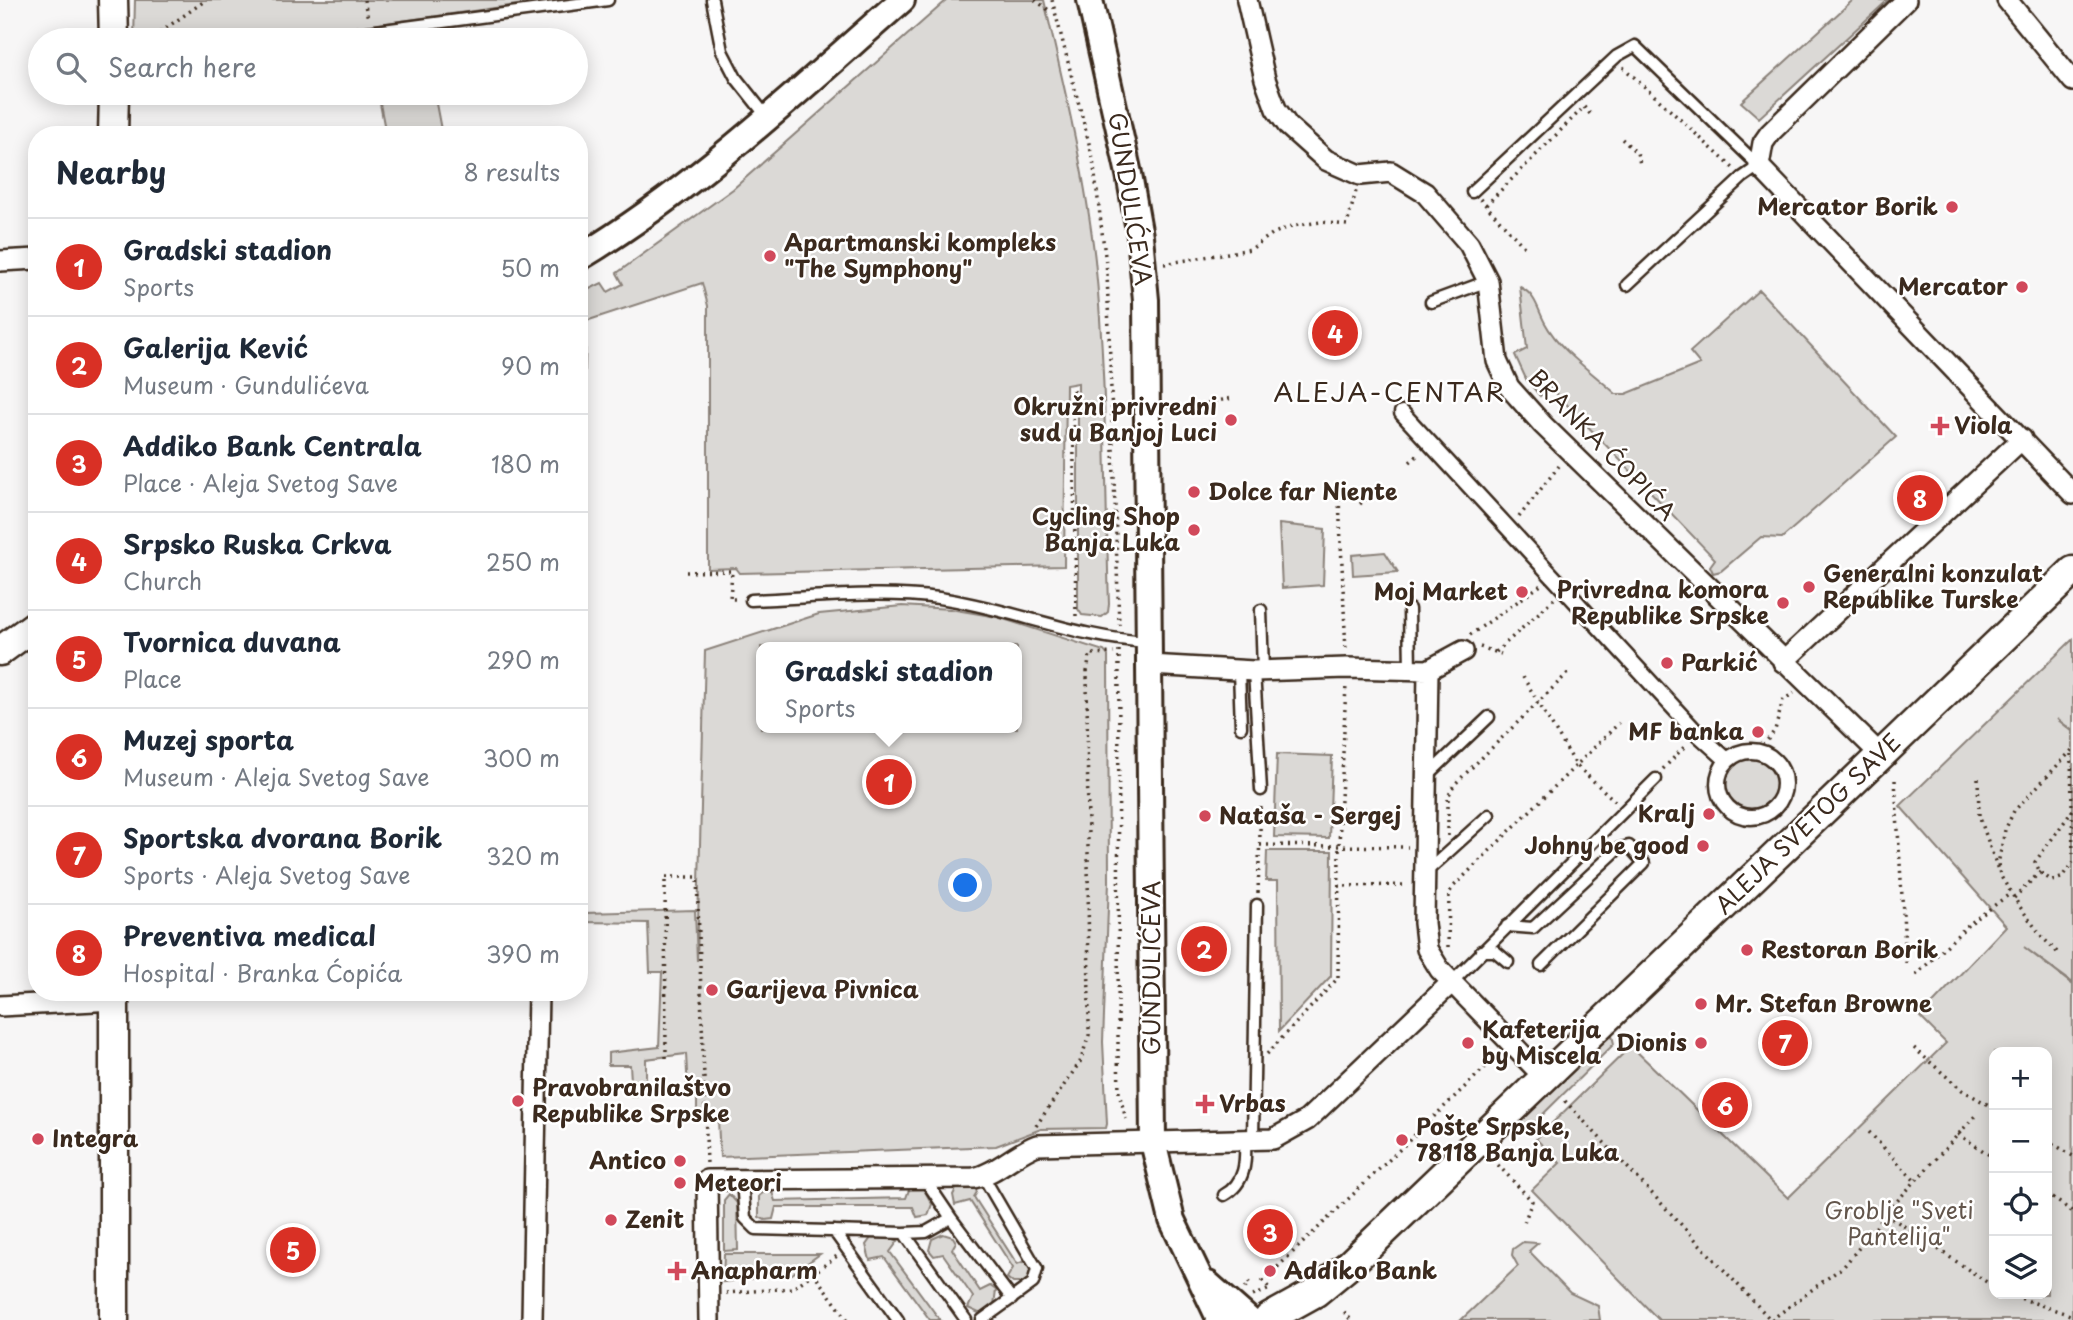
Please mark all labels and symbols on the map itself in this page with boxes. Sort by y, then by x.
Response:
street label: GUNDULIĆEVA [1101,110,1162,288]
place label: Mercator Borik [1757,188,1939,223]
marker: Mercator Borik [1944,199,1960,215]
place label: Apartmanski kompleks "The Symphony" [784,224,1056,285]
marker: Apartmanski kompleks "The Symphony" [762,248,778,264]
place label: Mercator [1898,268,2008,303]
marker: Mercator [2014,279,2030,295]
pin: 4 [1312,307,1358,359]
street label: BRANKA ĆOPIĆA [1521,360,1685,528]
district label: ALEJA-CENTAR [1273,372,1507,411]
place label: Okružni privredni sud u Banjoj Luci [1013,388,1217,449]
place label: Viola [1954,407,2013,442]
marker: Okružni privredni sud u Banjoj Luci [1223,412,1239,428]
marker: Viola [1932,418,1948,434]
pin: 8 [1897,472,1943,524]
place label: Dolce far Niente [1208,473,1398,508]
marker: Dolce far Niente [1186,484,1202,500]
place label: Cycling Shop Banja Luka [1032,498,1180,559]
marker: Cycling Shop Banja Luka [1186,522,1202,538]
place label: Generalni konzulat Republike Turske [1823,555,2043,616]
place label: Privredna komora Republike Srpske [1556,571,1770,632]
place label: Moj Market [1374,573,1508,608]
marker: Generalni konzulat Republike Turske [1801,579,1817,595]
marker: Moj Market [1514,584,1530,600]
marker: Privredna komora Republike Srpske [1775,595,1791,611]
place label: Parkić [1681,644,1758,679]
marker: Parkić [1659,655,1675,671]
place label: MF banka [1628,713,1744,748]
marker: MF banka [1750,724,1766,740]
street label: ALEJA SVETOG SAVE [1706,725,1908,921]
pin: 1 [866,756,912,808]
place label: Kralj [1638,795,1695,830]
place label: Nataša - Sergej [1219,797,1401,832]
marker: Kralj [1701,806,1717,822]
marker: Nataša - Sergej [1197,808,1213,824]
place label: Johny be good [1524,827,1689,862]
marker: Johny be good [1695,838,1711,854]
your location [948,868,982,902]
street label: GUNDULIĆEVA [1133,881,1168,1055]
pin: 2 [1181,923,1227,975]
place label: Restoran Borik [1761,931,1939,966]
marker: Restoran Borik [1739,942,1755,958]
place label: Garijeva Pivnica [726,971,919,1006]
marker: Garijeva Pivnica [704,982,720,998]
place label: Mr. Stefan Browne [1715,985,1932,1020]
marker: Mr. Stefan Browne [1693,996,1709,1012]
place label: Kafeterija by Miscela [1482,1011,1602,1072]
pin: 7 [1762,1017,1808,1069]
place label: Dionis [1615,1024,1687,1059]
marker: Kafeterija by Miscela [1460,1035,1476,1051]
marker: Dionis [1693,1035,1709,1051]
place label: Pravobranilaštvo Republike Srpske [532,1069,731,1130]
pin: 6 [1702,1079,1748,1131]
place label: Vrbas [1219,1085,1286,1120]
marker: Pravobranilaštvo Republike Srpske [510,1093,526,1109]
marker: Vrbas [1197,1096,1213,1112]
place label: Pošte Srpske, 78118 Banja Luka [1416,1108,1620,1169]
place label: Integra [52,1120,139,1155]
marker: Integra [30,1131,46,1147]
marker: Pošte Srpske, 78118 Banja Luka [1394,1132,1410,1148]
place label: Antico [589,1142,666,1177]
marker: Antico [672,1153,688,1169]
place label: Meteori [694,1164,782,1199]
marker: Meteori [672,1175,688,1191]
park label: Groblje "Sveti Pantelija" [1824,1192,1974,1253]
place label: Zenit [625,1201,684,1236]
pin: 3 [1247,1206,1293,1258]
marker: Zenit [603,1212,619,1228]
pin: 5 [270,1224,316,1276]
place label: Anapharm [691,1252,818,1287]
place label: Addiko Bank [1284,1252,1438,1287]
marker: Anapharm [669,1263,685,1279]
marker: Addiko Bank [1262,1263,1278,1279]

